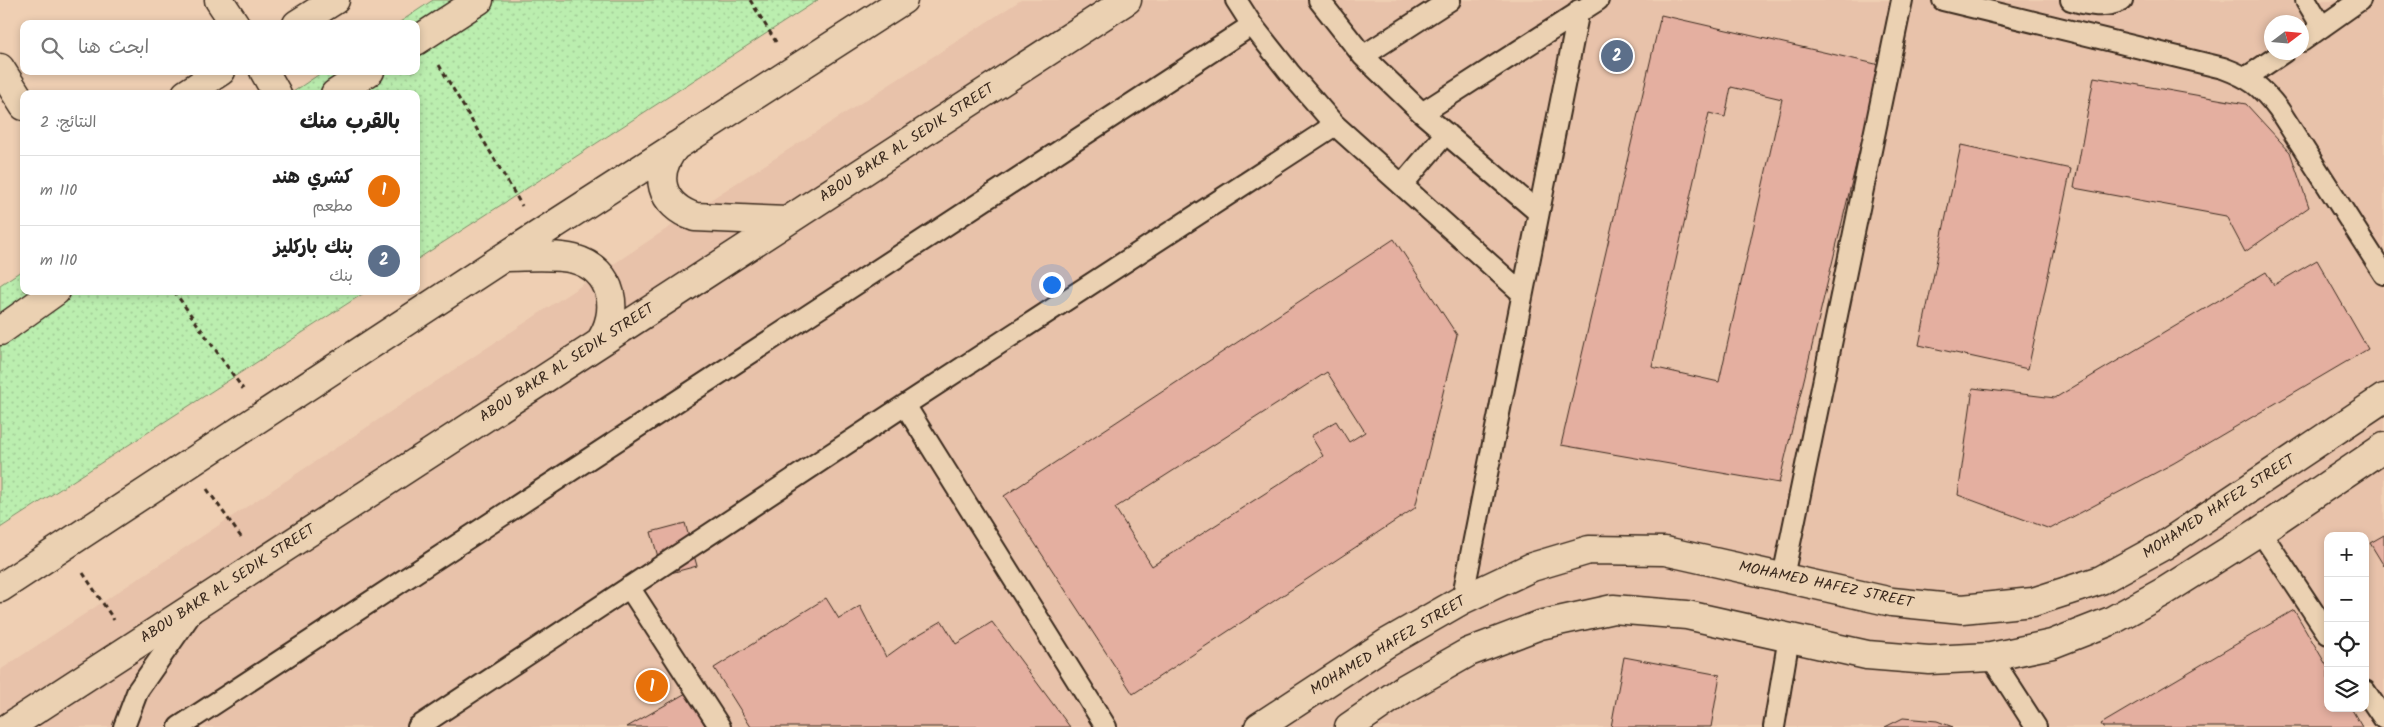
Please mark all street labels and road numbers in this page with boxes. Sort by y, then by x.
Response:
street label: ABOU BAKR AL SEDIK STREET [815,76,1001,209]
street label: ABOU BAKR AL SEDIK STREET [475,296,661,429]
street label: MOHAMED HAFEZ STREET [2138,447,2302,566]
street label: ABOU BAKR AL SEDIK STREET [136,517,322,650]
street label: MOHAMED HAFEZ STREET [1736,555,1917,616]
street label: MOHAMED HAFEZ STREET [1306,589,1472,702]

